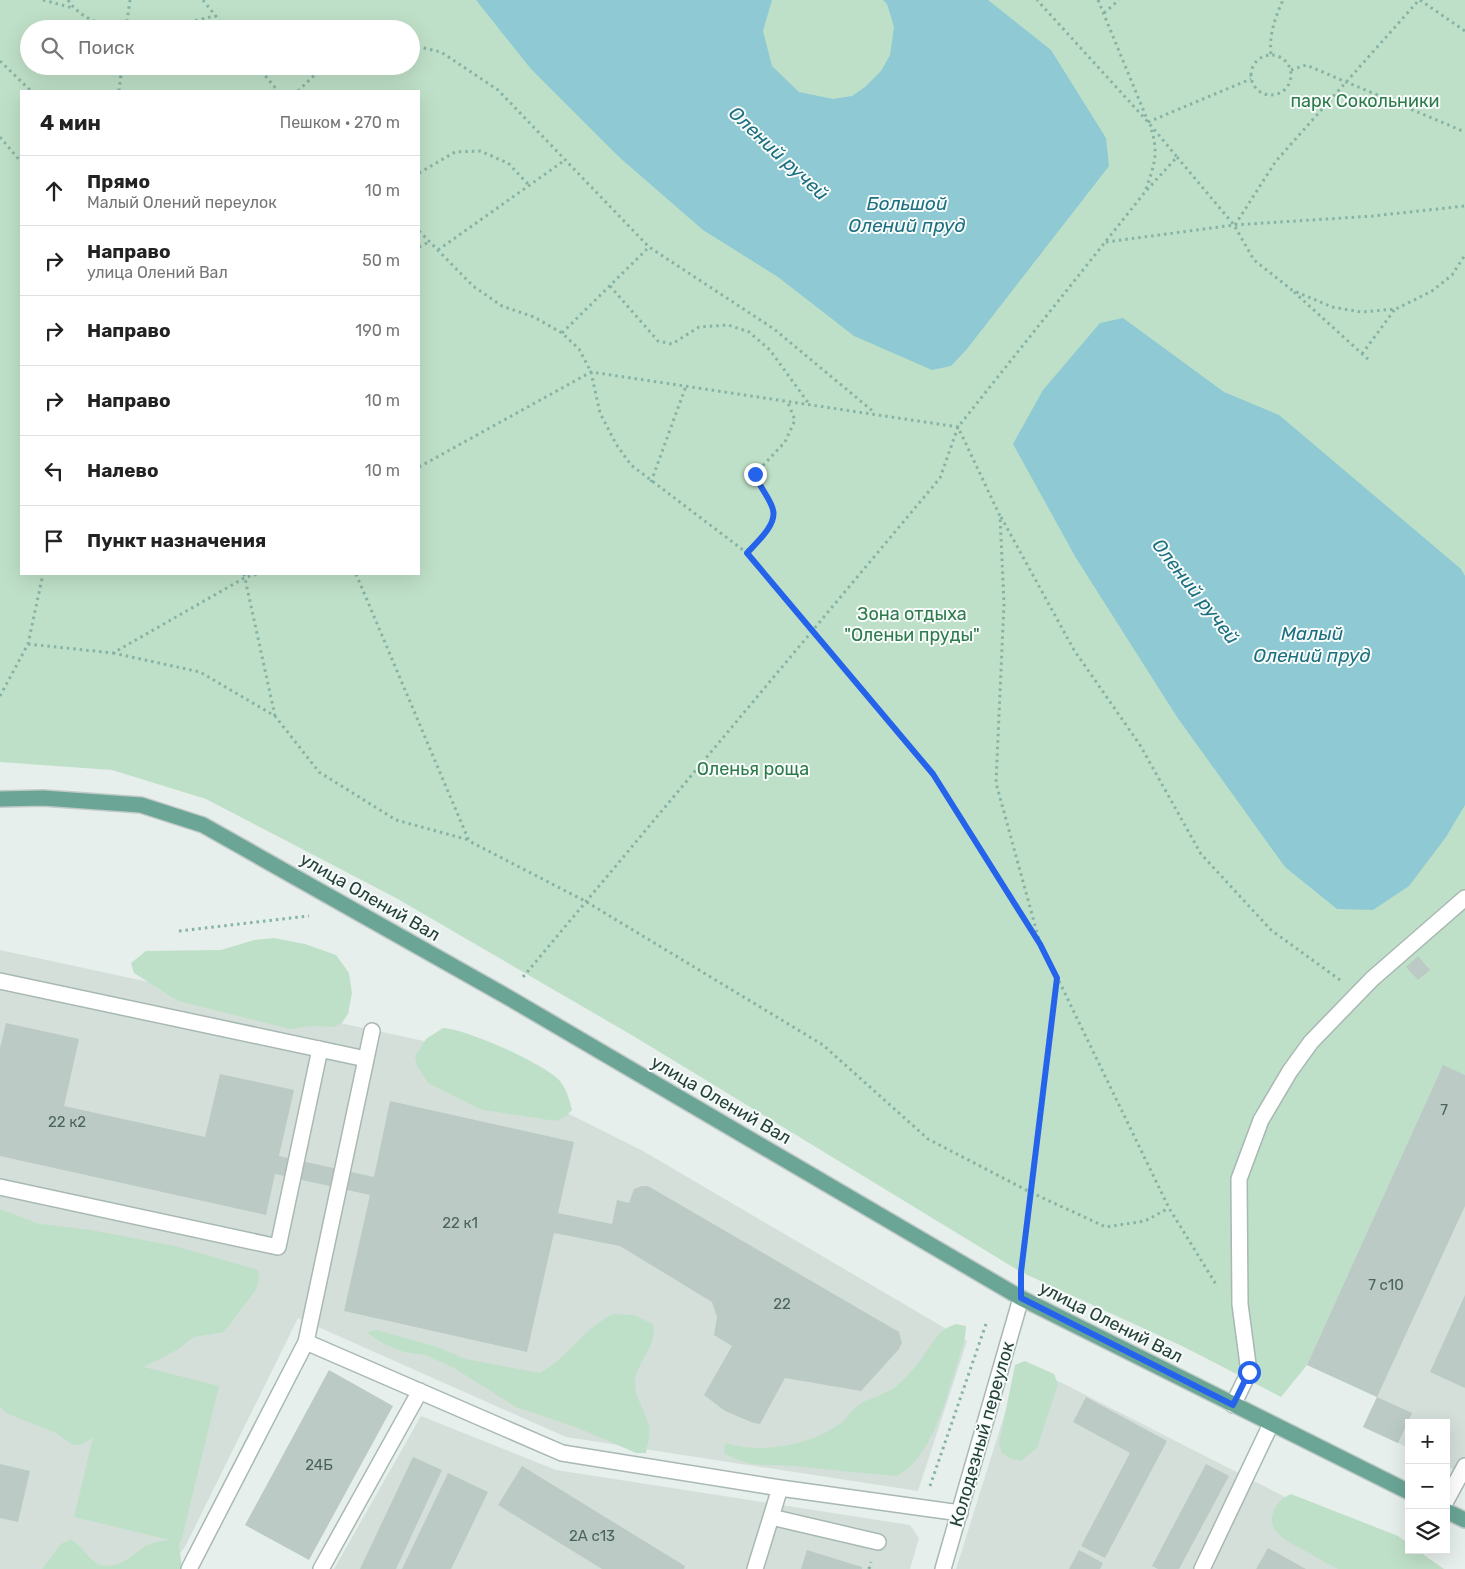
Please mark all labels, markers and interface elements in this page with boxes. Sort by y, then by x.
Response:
search box [20,20,420,75]
icon: search [38,34,66,62]
text: Поиск [78,36,135,59]
park label: парк Сокольники [1290,90,1440,112]
water label: Олений ручей [724,101,833,205]
text: 4 мин [40,110,101,135]
text: Пешком · 270 m [280,113,400,132]
text: Прямо [87,170,150,193]
icon: ahead [40,177,68,205]
text: 10 m [365,181,400,200]
water label: Большой Олений пруд [848,192,966,237]
text: Малый Олений переулок [87,193,277,212]
text: Направо [87,240,171,263]
icon: right [40,247,68,275]
text: 50 m [362,251,400,270]
text: улица Олений Вал [87,263,228,282]
icon: right [40,317,68,345]
text: Направо [87,319,171,342]
text: 190 m [355,321,400,340]
icon: right [40,387,68,415]
text: Направо [87,389,171,412]
text: 10 m [365,391,400,410]
icon: left [40,457,68,485]
text: Налево [87,459,159,482]
text: 10 m [365,461,400,480]
route end [744,463,767,486]
icon: arrive [40,527,68,555]
text: Пункт назначения [87,529,266,552]
water label: Олений ручей [1147,534,1244,649]
park label: Зона отдыха "Оленьи пруды" [844,603,980,646]
water label: Малый Олений пруд [1253,622,1371,667]
park label: Оленья роща [697,758,809,780]
street label: улица Олений Вал [296,848,444,946]
street label: улица Олений Вал [647,1051,795,1149]
house number: 7 [1440,1101,1448,1119]
house number: 22 к2 [48,1113,86,1131]
house number: 22 к1 [442,1214,478,1232]
street label: улица Олений Вал [1035,1276,1187,1368]
house number: 7 с10 [1368,1276,1404,1294]
house number: 22 [773,1295,791,1313]
street label: Колодезный переулок [945,1338,1019,1529]
route start [1238,1361,1261,1384]
map controls [1405,1419,1450,1554]
button: + [1405,1419,1450,1464]
house number: 24Б [305,1456,333,1474]
button: − [1405,1464,1450,1509]
button: layers [1405,1509,1450,1554]
house number: 2А с13 [569,1527,615,1545]

